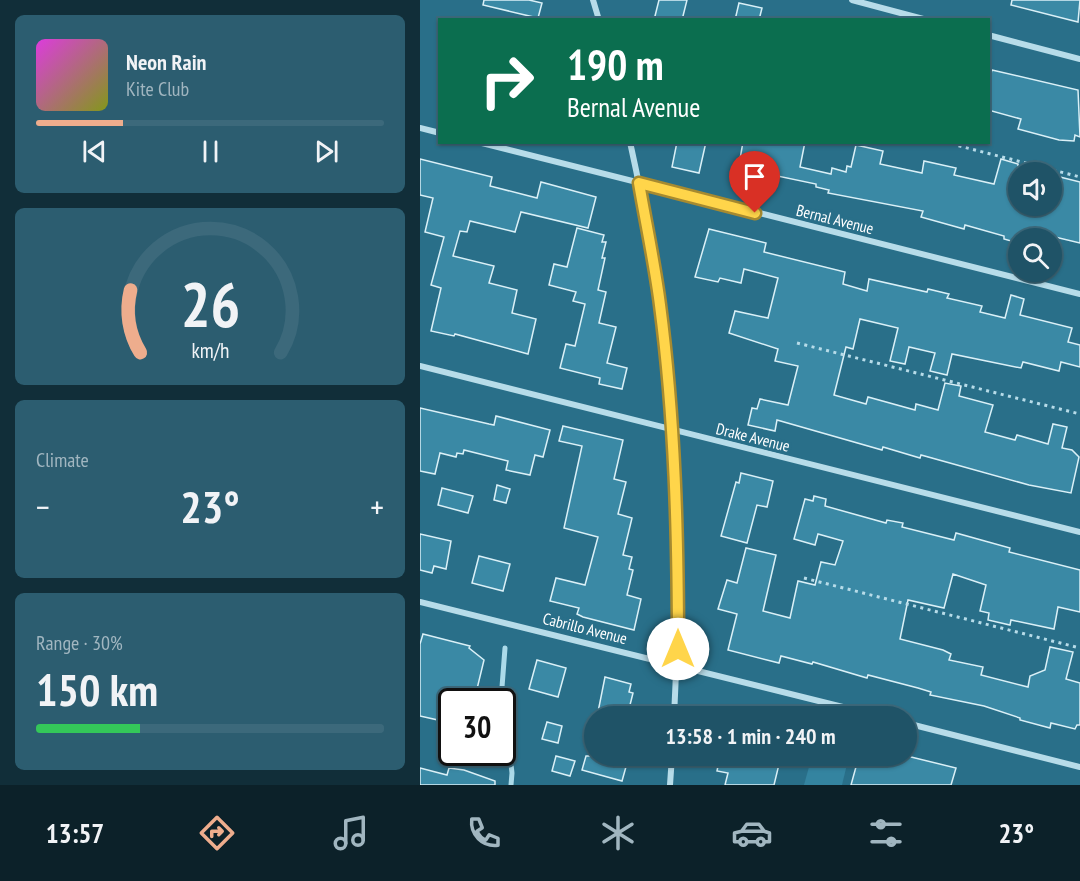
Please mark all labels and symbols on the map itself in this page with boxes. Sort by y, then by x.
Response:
pin [729,151,780,213]
street label: Bernal Avenue [794,200,876,238]
street label: Drake Avenue [714,418,792,456]
street label: Cabrillo Avenue [541,608,629,648]
position arrow [646,617,710,681]
speed limit sign: 30 [438,688,516,766]

